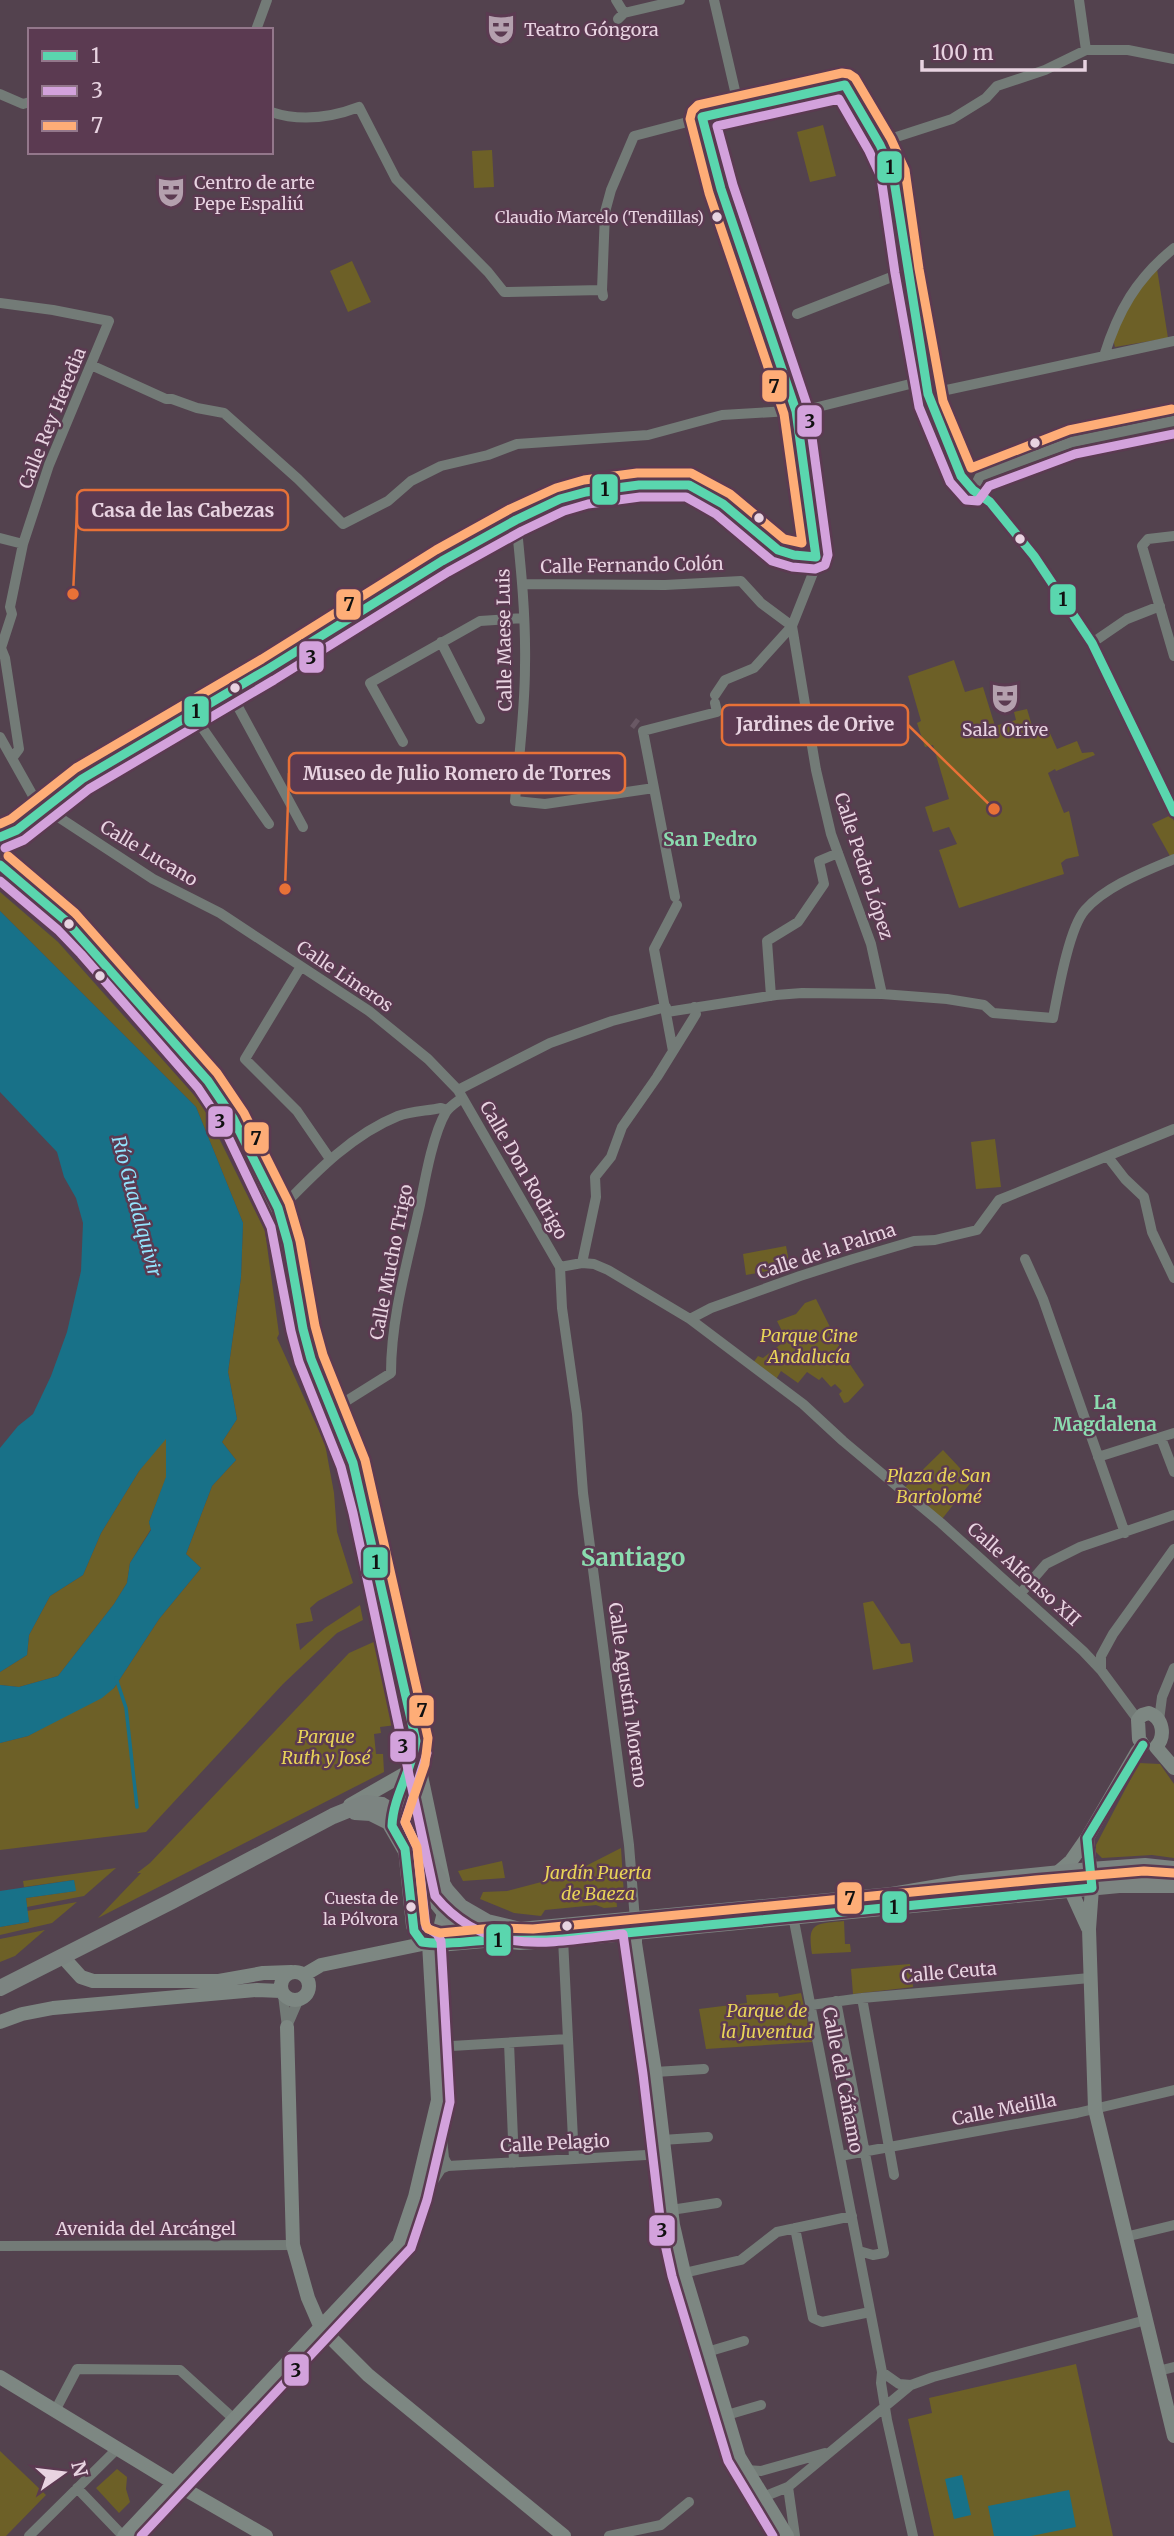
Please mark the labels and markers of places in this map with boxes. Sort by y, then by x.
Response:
theatre icon: Teatro Góngora [484,12,518,46]
place label: Teatro Góngora [524,18,659,41]
place label: Centro de arte Pepe Espaliú [194,171,315,215]
theatre icon: Centro de arte Pepe Espaliú [154,175,188,209]
place label: Claudio Marcelo (Tendillas) [495,207,704,227]
marker: Claudio Marcelo (Tendillas) [710,210,724,224]
unlabelled marker [1028,436,1042,450]
callout: Casa de las Cabezas [77,490,288,530]
unlabelled marker [752,511,766,525]
unlabelled marker [1013,532,1027,546]
unlabelled marker [228,681,242,695]
theatre icon: Sala Orive [988,681,1022,715]
callout: Jardines de Orive [722,705,908,745]
place label: Sala Orive [962,718,1048,741]
callout: Museo de Julio Romero de Torres [289,753,625,793]
unlabelled marker [62,917,76,931]
unlabelled marker [93,969,107,983]
place label: Cuesta de la Pólvora [323,1888,398,1929]
marker: Cuesta de la Pólvora [404,1900,418,1914]
unlabelled marker [560,1919,574,1933]

